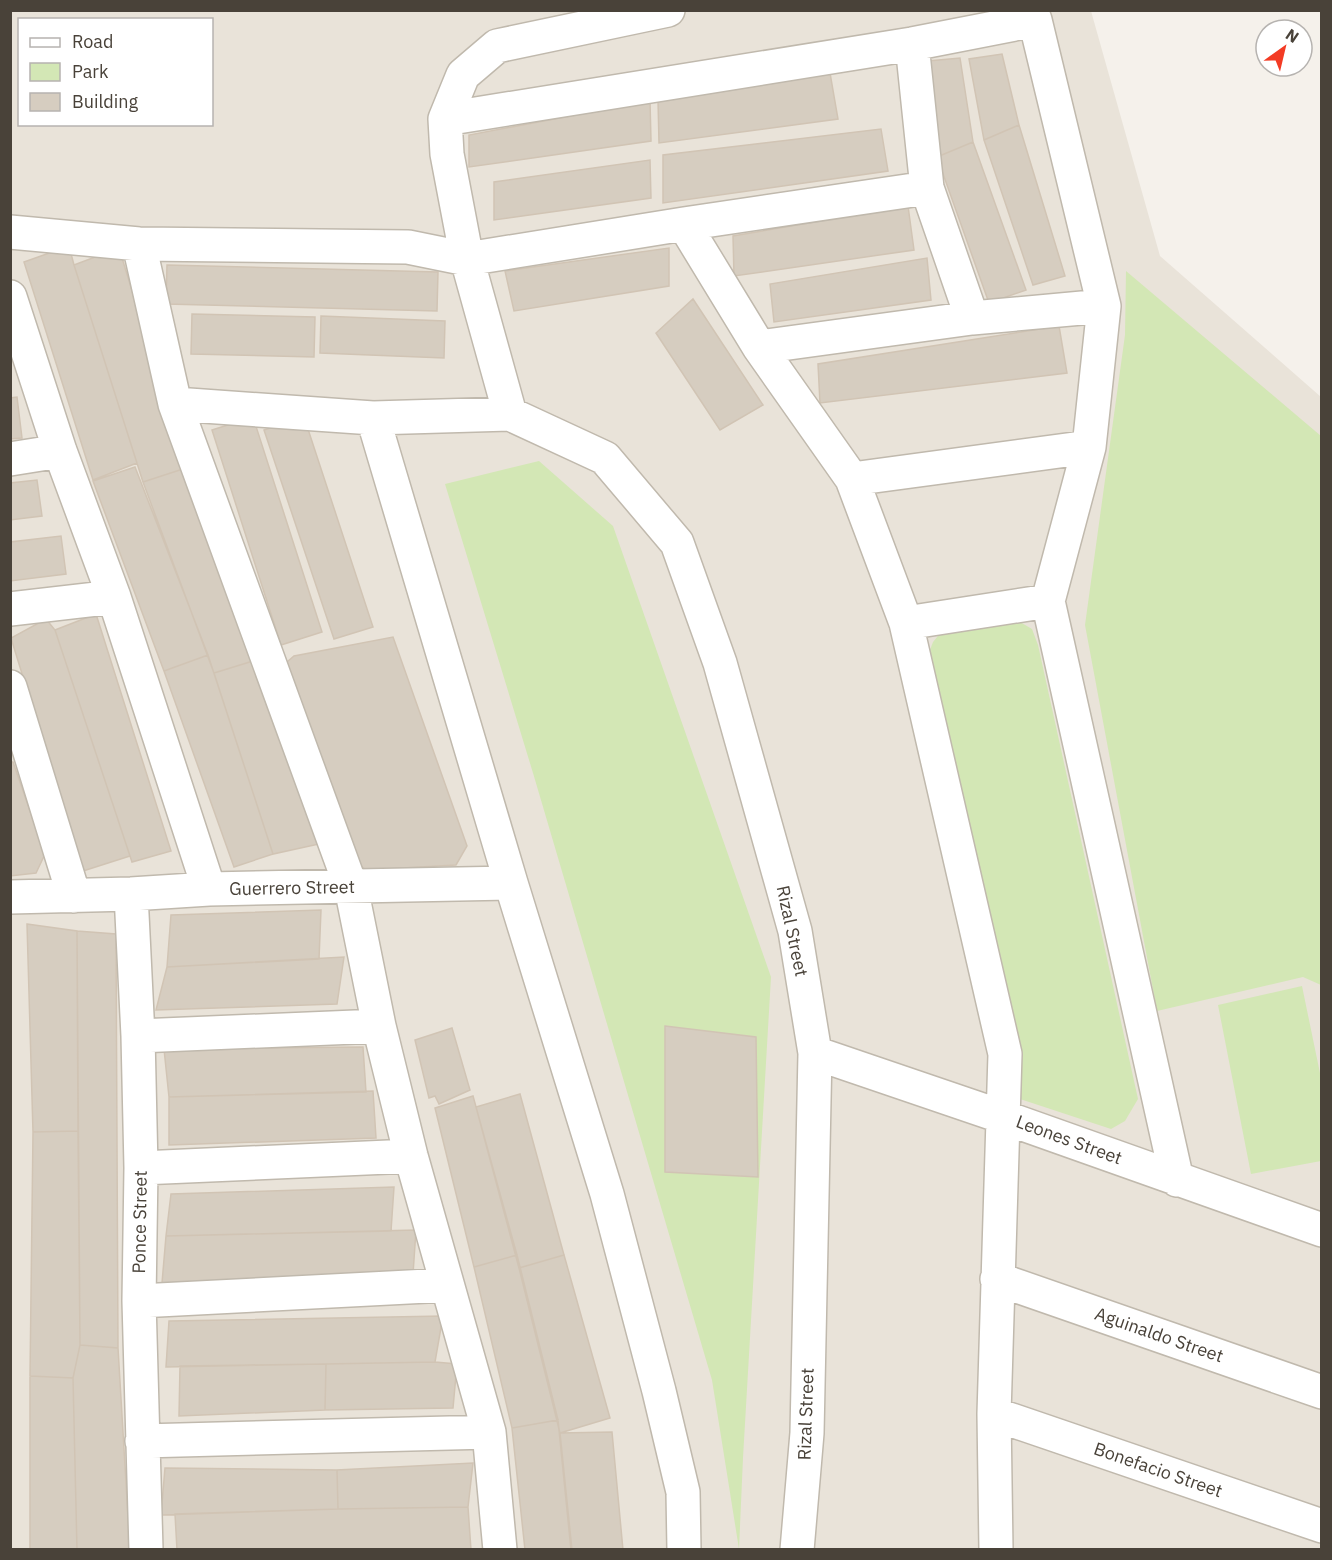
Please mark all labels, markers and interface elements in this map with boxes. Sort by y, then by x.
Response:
legend [18,18,213,126]
north arrow [1254,18,1314,78]
text: N [1282,24,1303,47]
text: Road [72,30,113,53]
text: Park [72,60,109,83]
text: Building [72,90,139,113]
street label: Guerrero Street [229,875,355,900]
street label: Rizal Street [772,883,813,979]
street label: Leones Street [1013,1110,1125,1169]
street label: Ponce Street [127,1170,152,1274]
street label: Aguinaldo Street [1092,1302,1227,1367]
street label: Rizal Street [792,1367,819,1461]
street label: Bonefacio Street [1091,1437,1226,1502]

